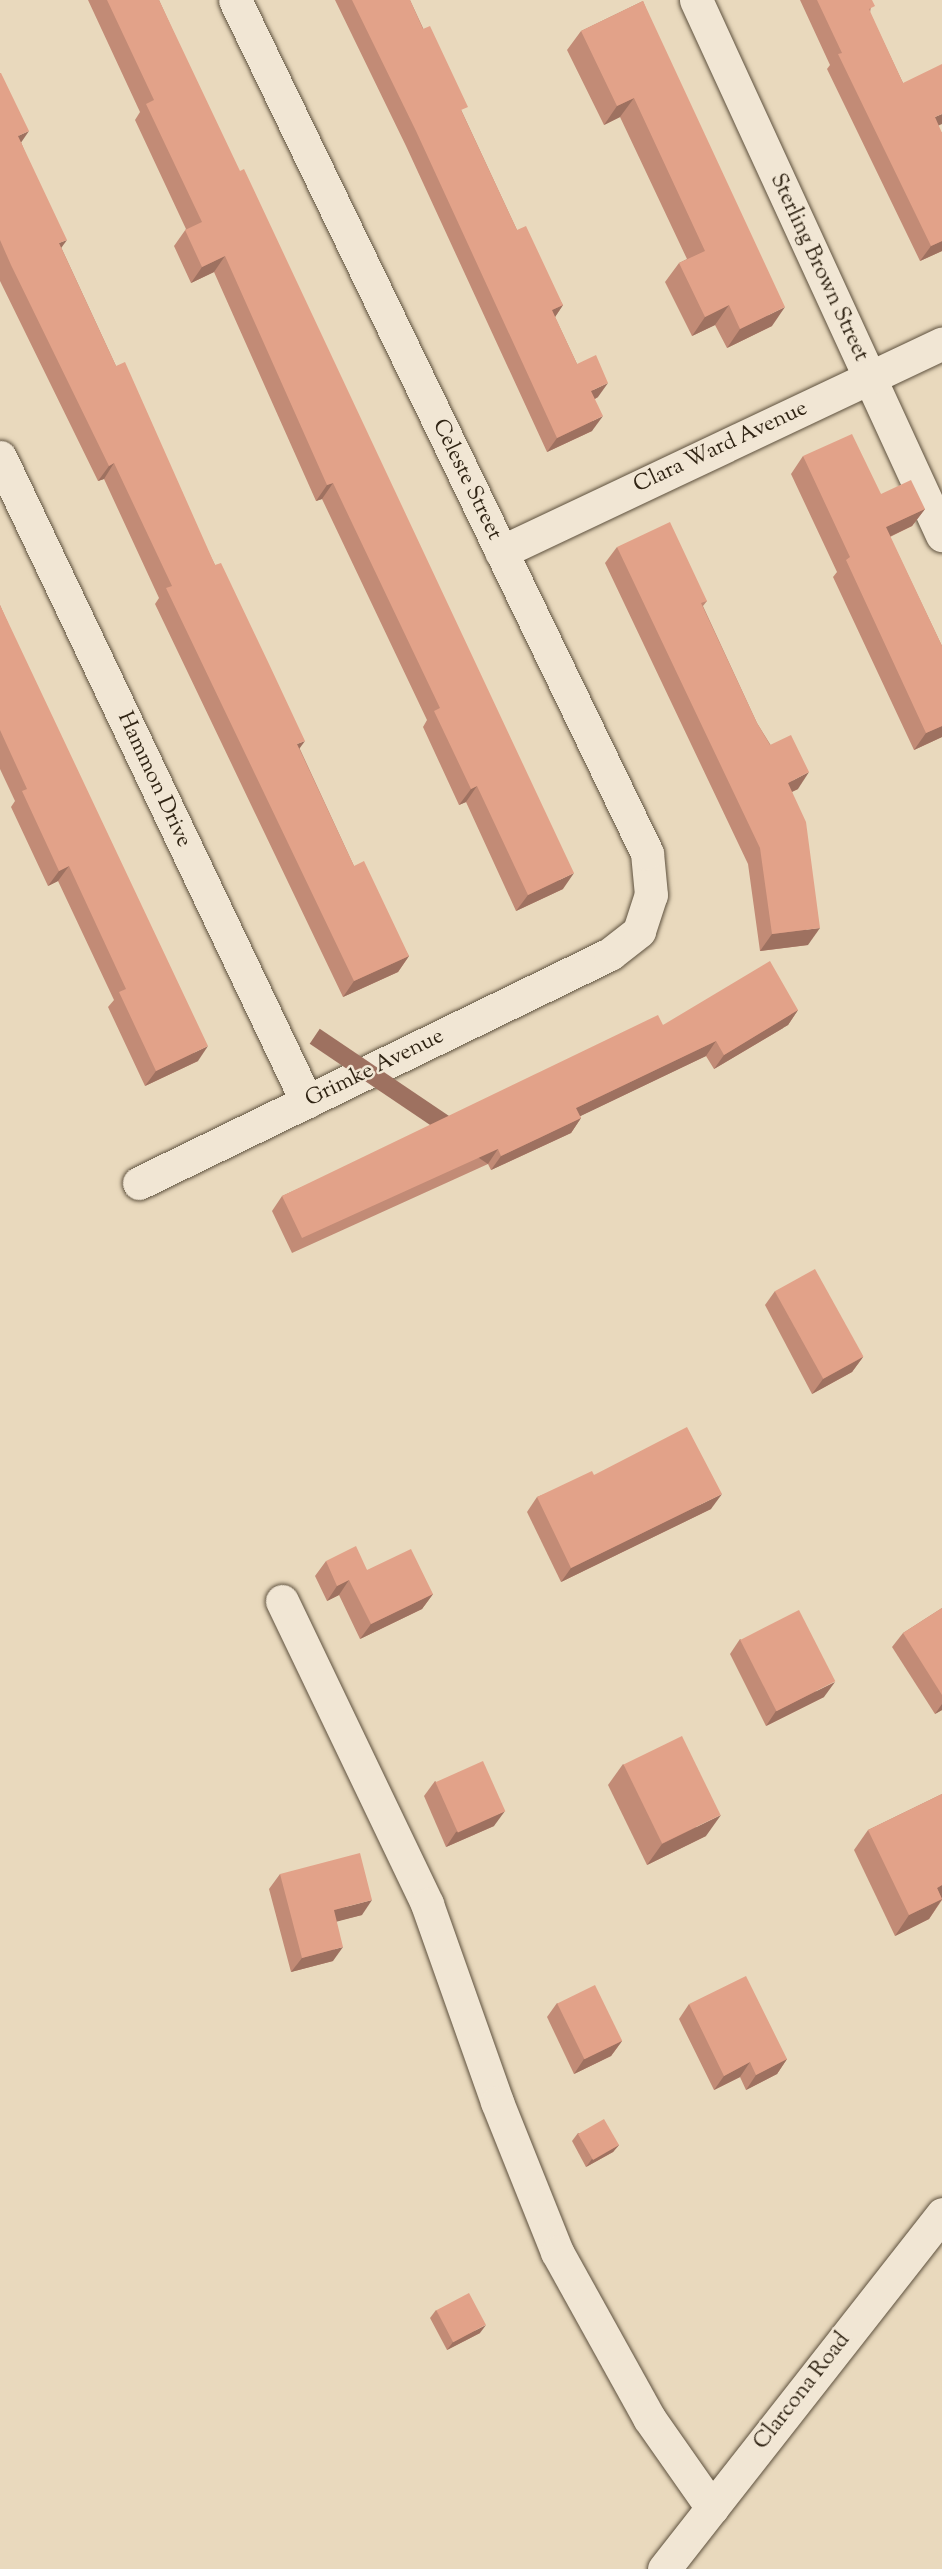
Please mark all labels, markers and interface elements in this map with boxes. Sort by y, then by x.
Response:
street label: Sterling Brown Street [763,170,873,366]
street label: Clara Ward Avenue [630,396,812,500]
street label: Celeste Street [425,415,507,545]
street label: Hammon Drive [110,708,196,852]
street label: Grimke Avenue [301,1024,449,1114]
street label: Clarcona Road [749,2328,857,2456]

